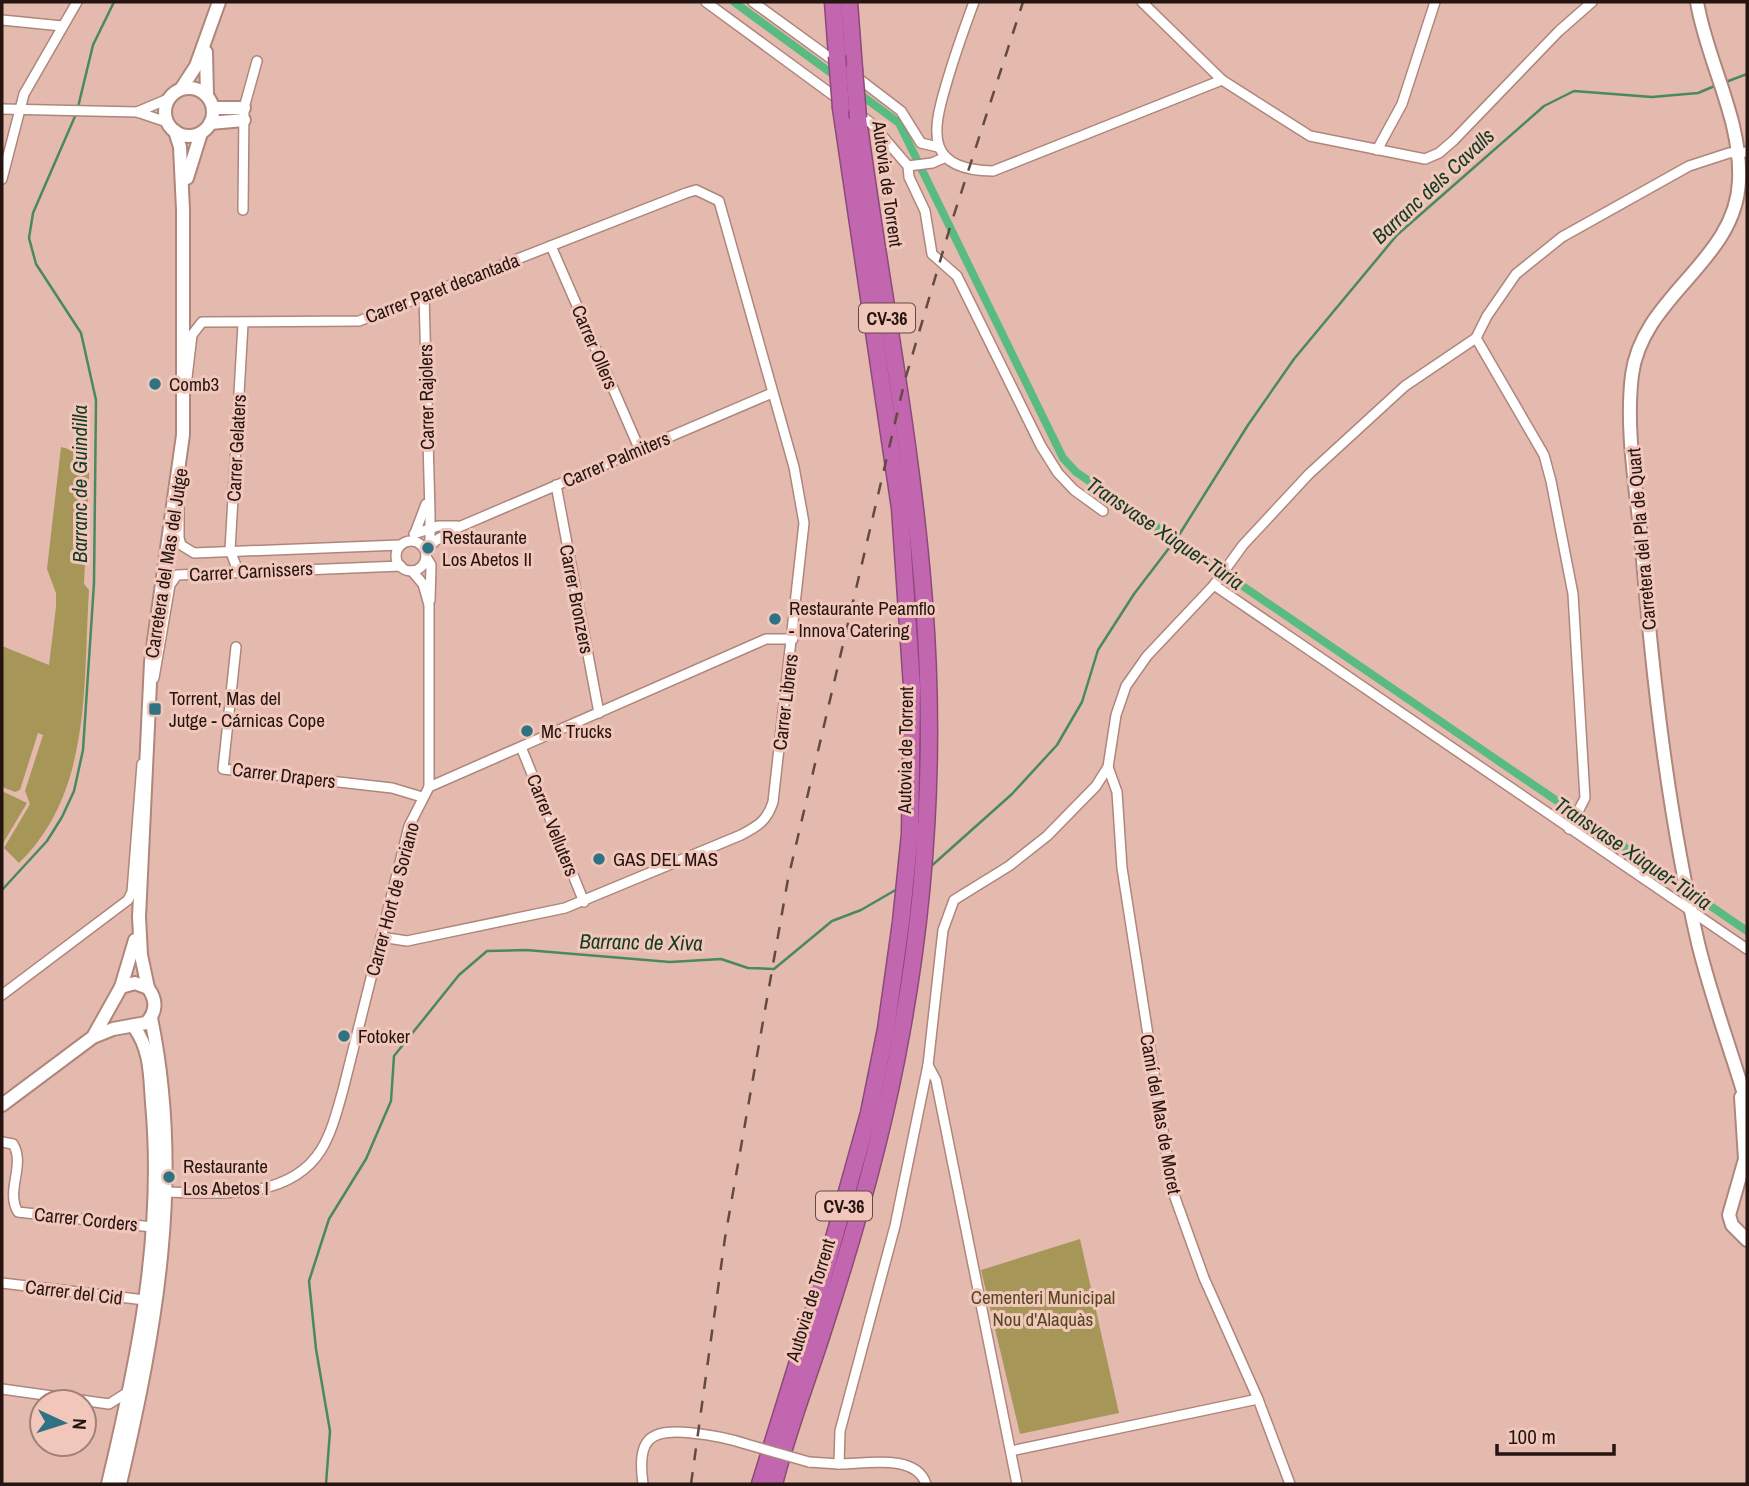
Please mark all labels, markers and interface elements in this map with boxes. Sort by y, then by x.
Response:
street label: Autovia de Torrent [866,118,910,249]
water label: Barranc dels Cavalls [1365,121,1501,250]
street label: Carrer Paret decantada [361,247,523,329]
street label: Carrer Ollers [566,301,624,393]
road number: CV-36 [859,304,915,332]
street label: Carrer Rajolers [412,344,440,450]
place label: Comb3 [169,371,219,397]
marker: Comb3 [147,376,163,392]
street label: Carrer Gelaters [220,394,252,502]
water label: Barranc de Guindilla [65,405,94,563]
street label: Carrer Palmiters [558,425,674,493]
street label: Carretera del Pla de Quart [1620,446,1662,631]
street label: Carretera del Mas del Jutge [138,466,194,660]
water label: Transvase Xùquer-Tùria [1080,469,1250,597]
place label: Restaurante Los Abetos II [442,524,532,572]
marker: Restaurante Los Abetos II [420,540,436,556]
street label: Carrer Bronzers [554,542,600,656]
street label: Carrer Carnissers [189,555,314,587]
place label: Restaurante Peamflo - Innova Catering [789,595,935,643]
marker: Restaurante Peamflo - Innova Catering [767,611,783,627]
street label: Carrer Librers [766,652,804,752]
place label: Torrent, Mas del Jutge - Cárnicas Cope [169,685,325,733]
street label: Autovia de Torrent [891,686,919,815]
marker: Torrent, Mas del Jutge - Cárnicas Cope [147,701,163,717]
place label: Mc Trucks [541,718,612,744]
marker: Mc Trucks [519,723,535,739]
street label: Carrer Drapers [231,756,337,794]
street label: Carrer Velluters [521,770,585,880]
water label: Transvase Xùquer-Tùria [1548,789,1718,917]
street label: Carrer Hort de Soriano [359,819,425,979]
place label: GAS DEL MAS [613,846,718,872]
marker: GAS DEL MAS [591,851,607,867]
water label: Barranc de Xiva [579,926,703,958]
place label: Fotoker [358,1023,411,1049]
marker: Fotoker [336,1028,352,1044]
street label: Camí del Mas de Moret [1134,1032,1188,1197]
place label: Restaurante Los Abetos I [183,1153,269,1201]
marker: Restaurante Los Abetos I [161,1169,177,1185]
road number: CV-36 [816,1191,872,1220]
street label: Carrer Corders [33,1201,139,1237]
street label: Autovia de Torrent [779,1235,841,1366]
street label: Carrer del Cid [24,1273,124,1311]
park label: Cementeri Municipal Nou d'Alaquàs [971,1284,1115,1332]
north arrow [28,1388,98,1458]
scale bar [1497,1412,1614,1456]
text: N [67,1418,93,1431]
text: 100 m [1508,1422,1556,1451]

